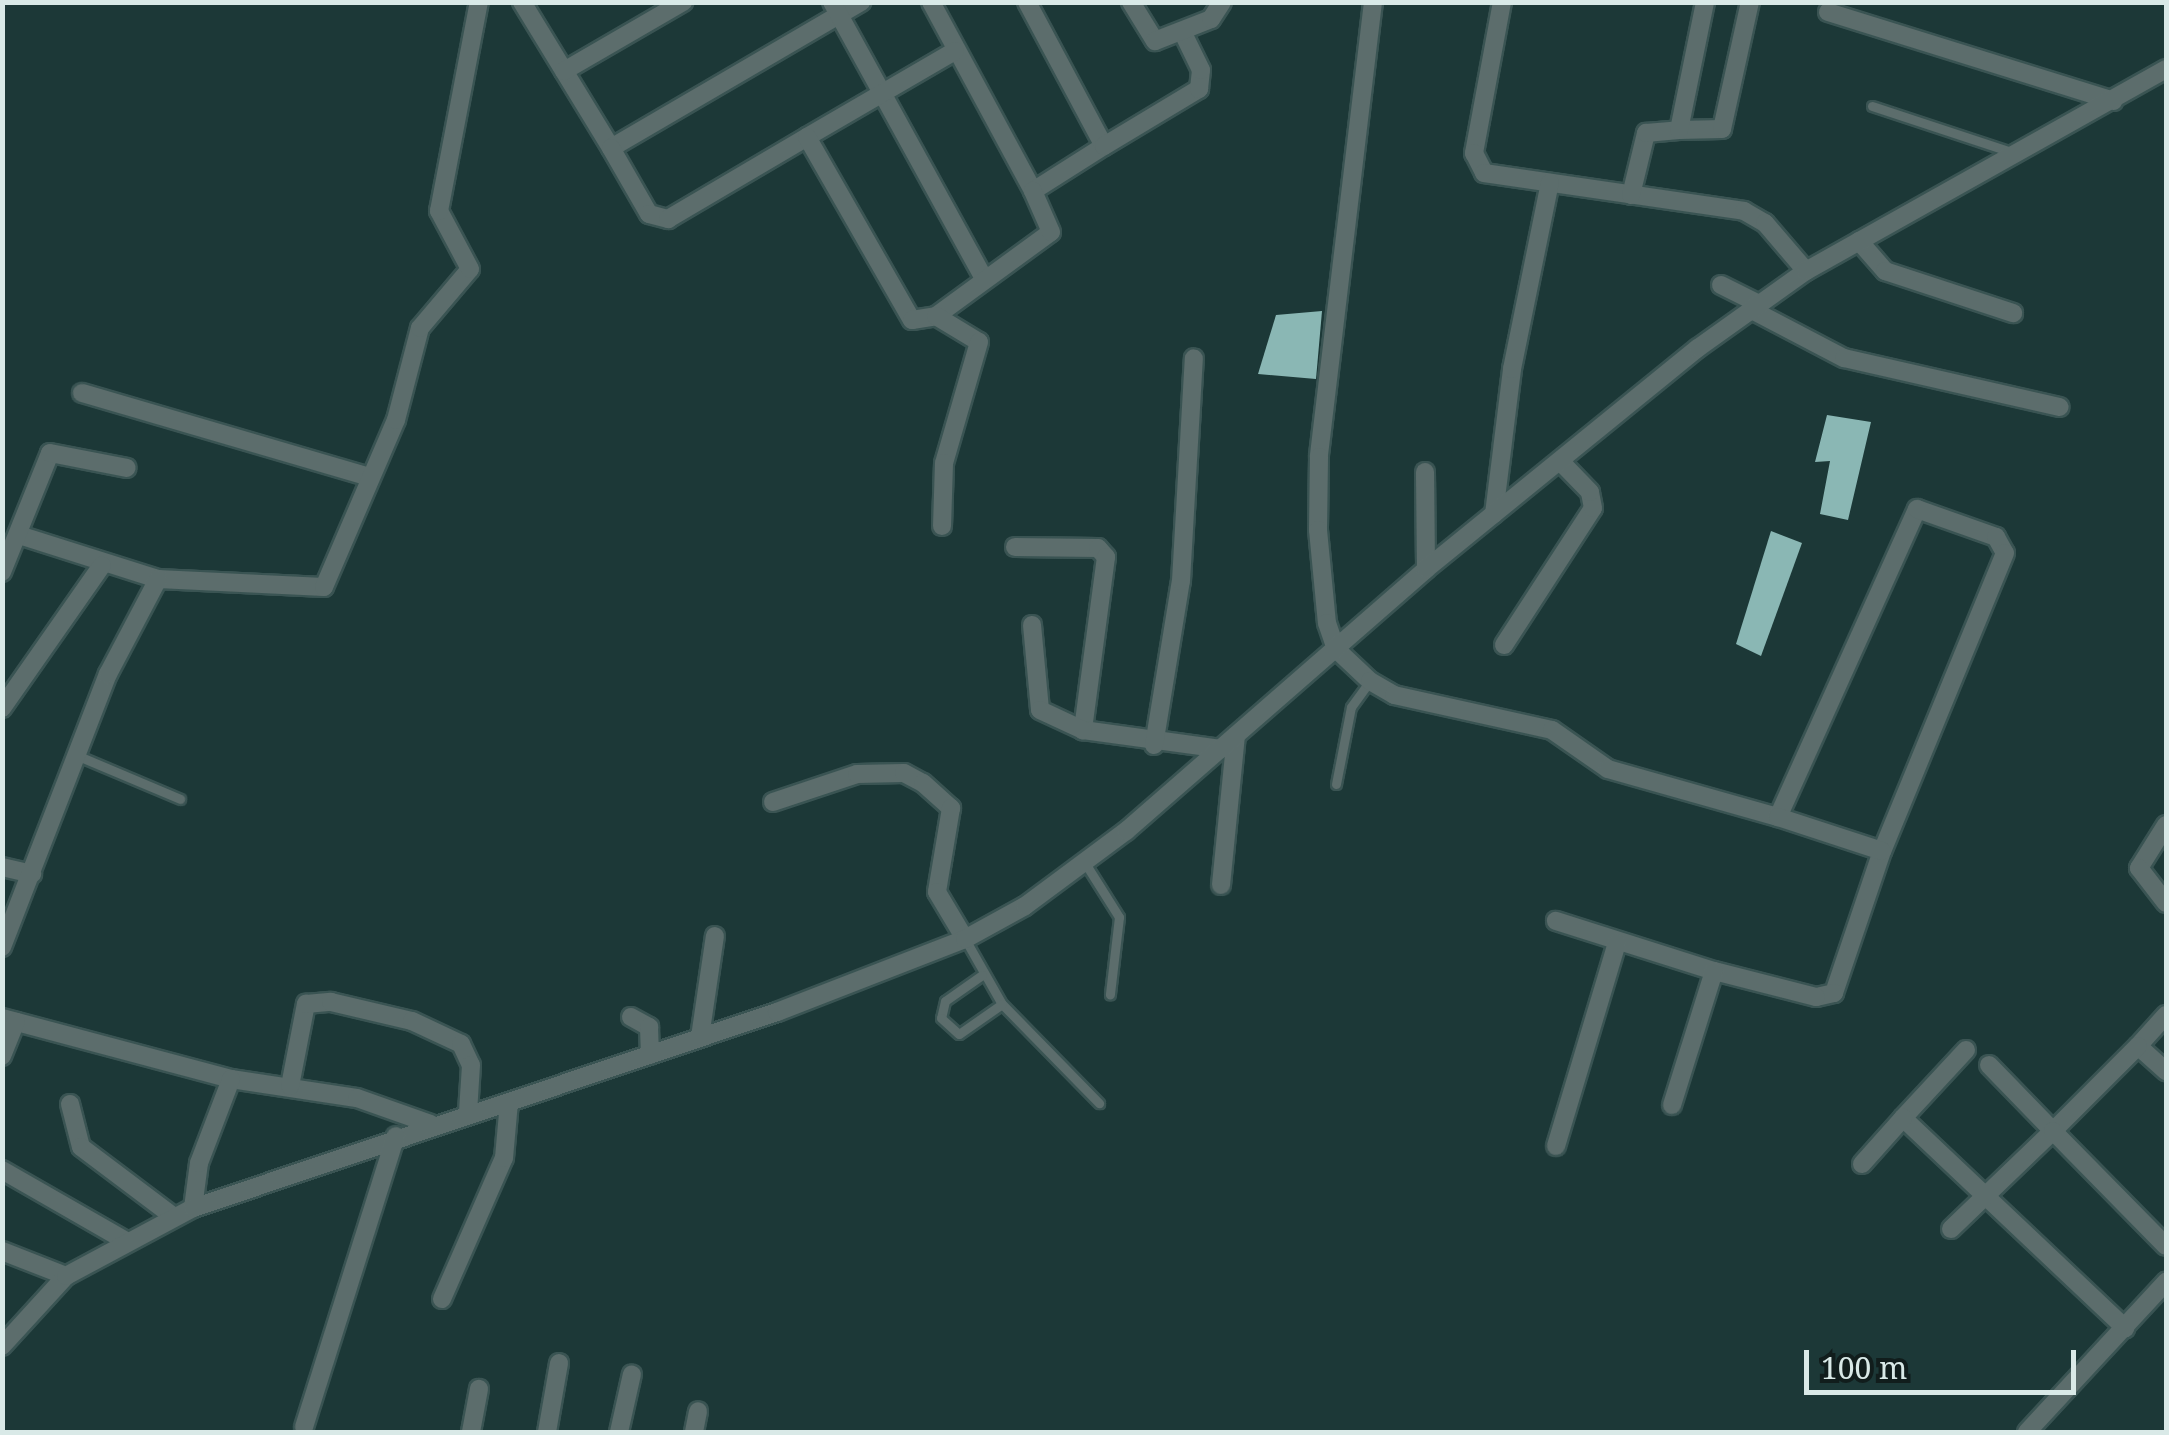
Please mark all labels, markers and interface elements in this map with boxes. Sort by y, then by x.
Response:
scale bar [1809,1330,2082,1392]
text: 100 m [1821,1347,1907,1388]

